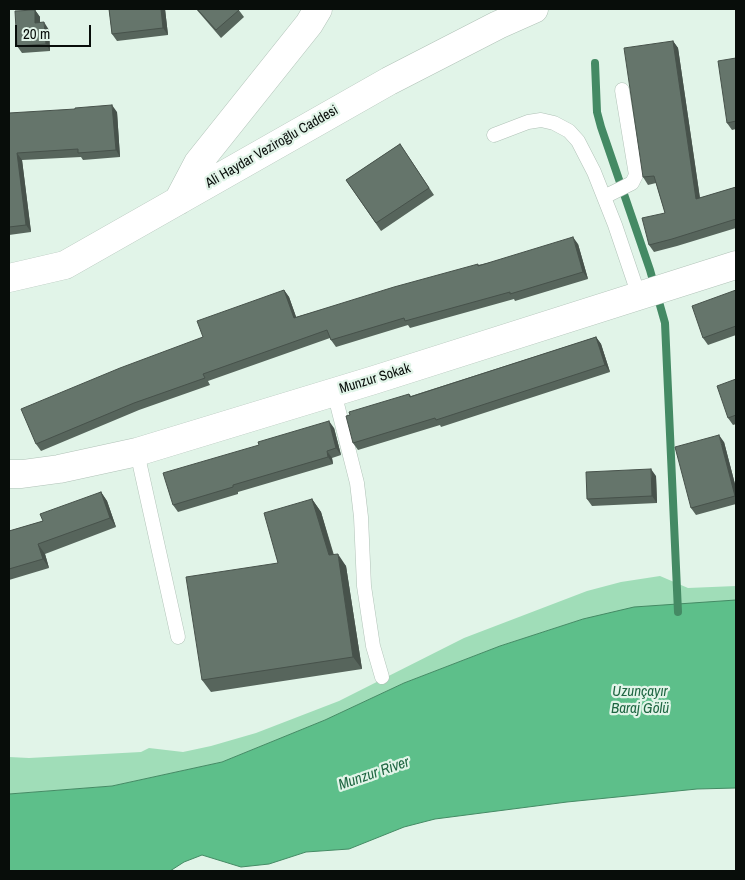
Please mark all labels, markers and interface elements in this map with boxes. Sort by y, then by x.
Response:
scale bar [18,15,94,47]
text: 20 m [23,23,50,44]
street label: Ali Haydar Veziroğlu Caddesi [203,102,341,192]
street label: Munzur Sokak [337,360,413,398]
water label: Uzunçayır Baraj Gölü [611,683,669,718]
water label: Munzur River [336,753,412,795]

